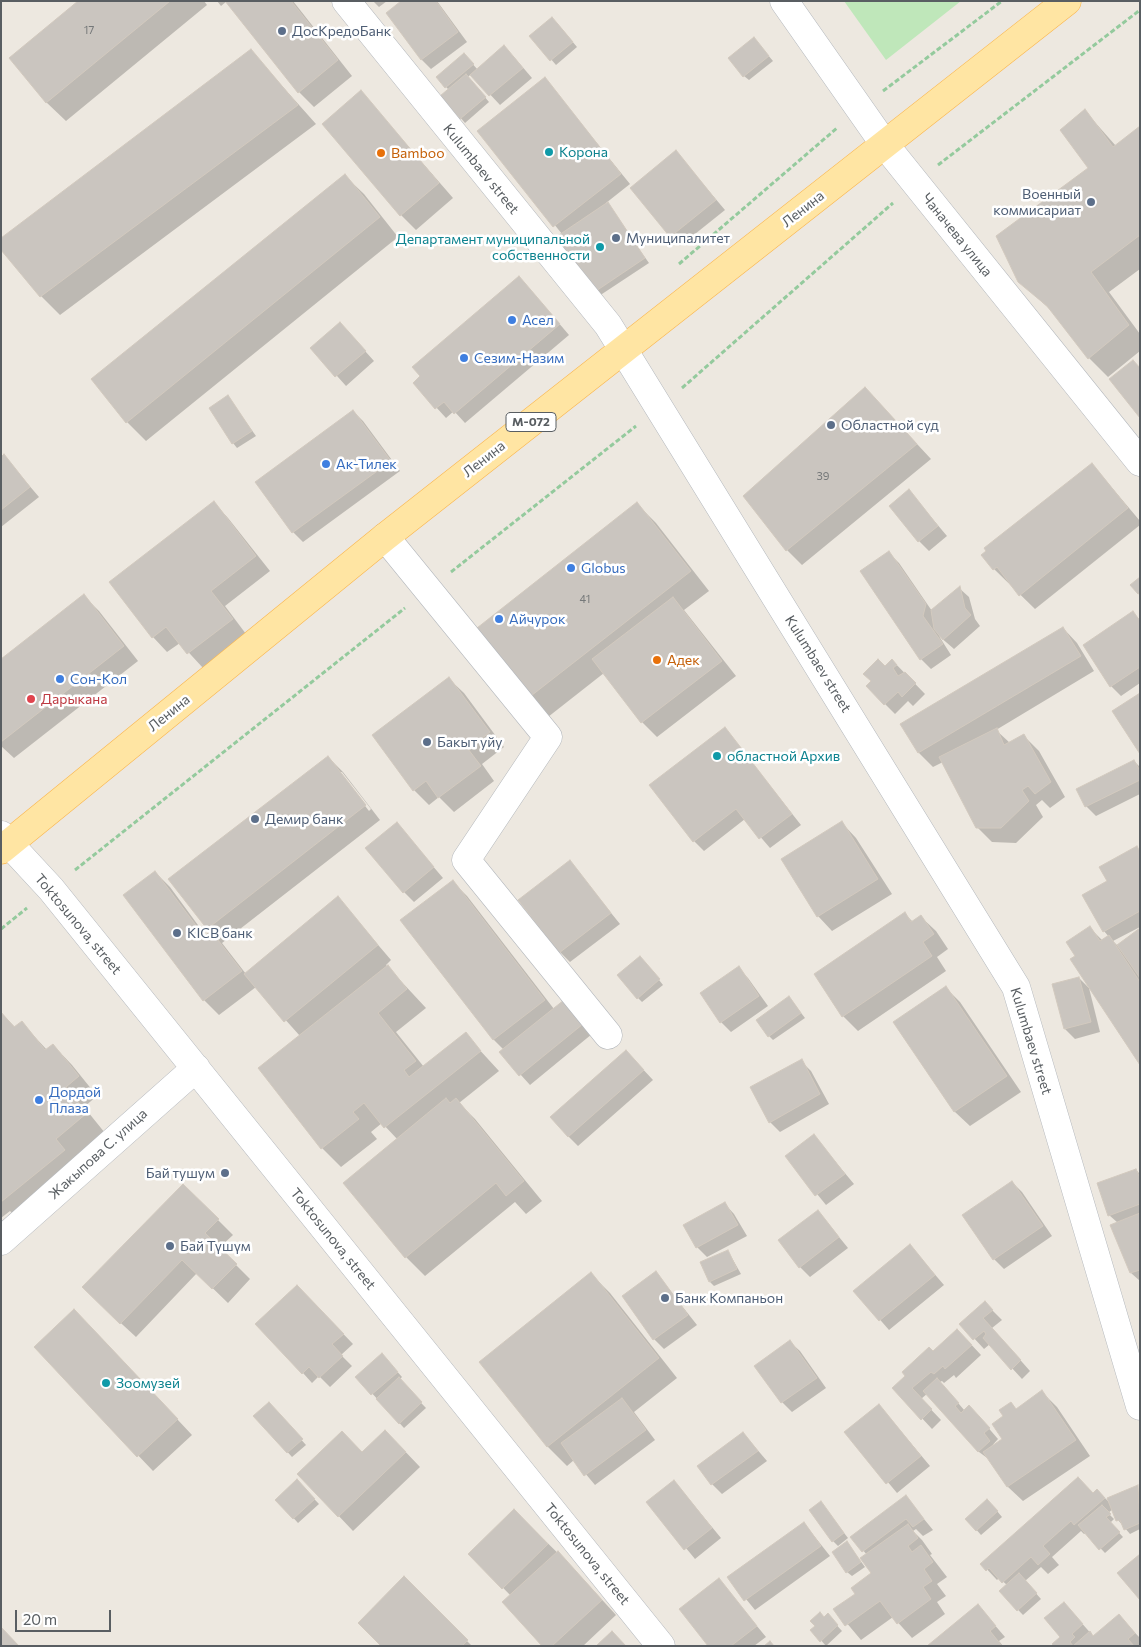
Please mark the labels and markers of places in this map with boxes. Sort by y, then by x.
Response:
place label: ДосКредоБанк [292,23,391,39]
marker: ДосКредоБанк [276,25,288,37]
place label: Корона [559,144,608,160]
place label: Bamboo [391,145,445,161]
marker: Корона [543,146,555,158]
marker: Bamboo [375,147,387,159]
place label: Военный коммисариат [993,186,1081,218]
marker: Военный коммисариат [1085,196,1097,208]
place label: Муниципалитет [626,230,730,246]
place label: Департамент муниципальной собственности [396,231,590,264]
marker: Муниципалитет [610,232,622,244]
marker: Департамент муниципальной собственности [594,241,606,253]
place label: Асел [522,312,554,328]
marker: Асел [506,314,518,326]
place label: Сезим-Назим [474,350,564,366]
marker: Сезим-Назим [458,352,470,364]
place label: Областной суд [841,417,939,433]
marker: Областной суд [825,419,837,431]
place label: Ак-Тилек [336,456,397,472]
marker: Ак-Тилек [320,458,332,470]
place label: Globus [581,560,626,576]
marker: Globus [565,562,577,574]
place label: Айчурок [509,611,565,627]
marker: Айчурок [493,613,505,625]
place label: Адек [667,652,700,668]
marker: Адек [651,654,663,666]
place label: Сон-Кол [70,671,127,687]
marker: Сон-Кол [54,673,66,685]
place label: Дарыкана [41,691,108,707]
marker: Дарыкана [25,693,37,705]
place label: Бакыт уйу [437,734,502,750]
marker: Бакыт уйу [421,736,433,748]
place label: областной Архив [727,748,840,764]
marker: областной Архив [711,750,723,762]
place label: Демир банк [265,811,343,827]
marker: Демир банк [249,813,261,825]
place label: KICB банк [187,925,253,941]
marker: KICB банк [171,927,183,939]
place label: Дордой Плаза [49,1084,101,1116]
marker: Дордой Плаза [33,1094,45,1106]
place label: Бай тушум [146,1165,215,1181]
marker: Бай тушум [219,1167,231,1179]
place label: Бай Түшүм [180,1238,251,1254]
marker: Бай Түшүм [164,1240,176,1252]
place label: Банк Компаньон [675,1290,783,1306]
marker: Банк Компаньон [659,1292,671,1304]
place label: Зоомузей [116,1375,180,1391]
marker: Зоомузей [100,1377,112,1389]

